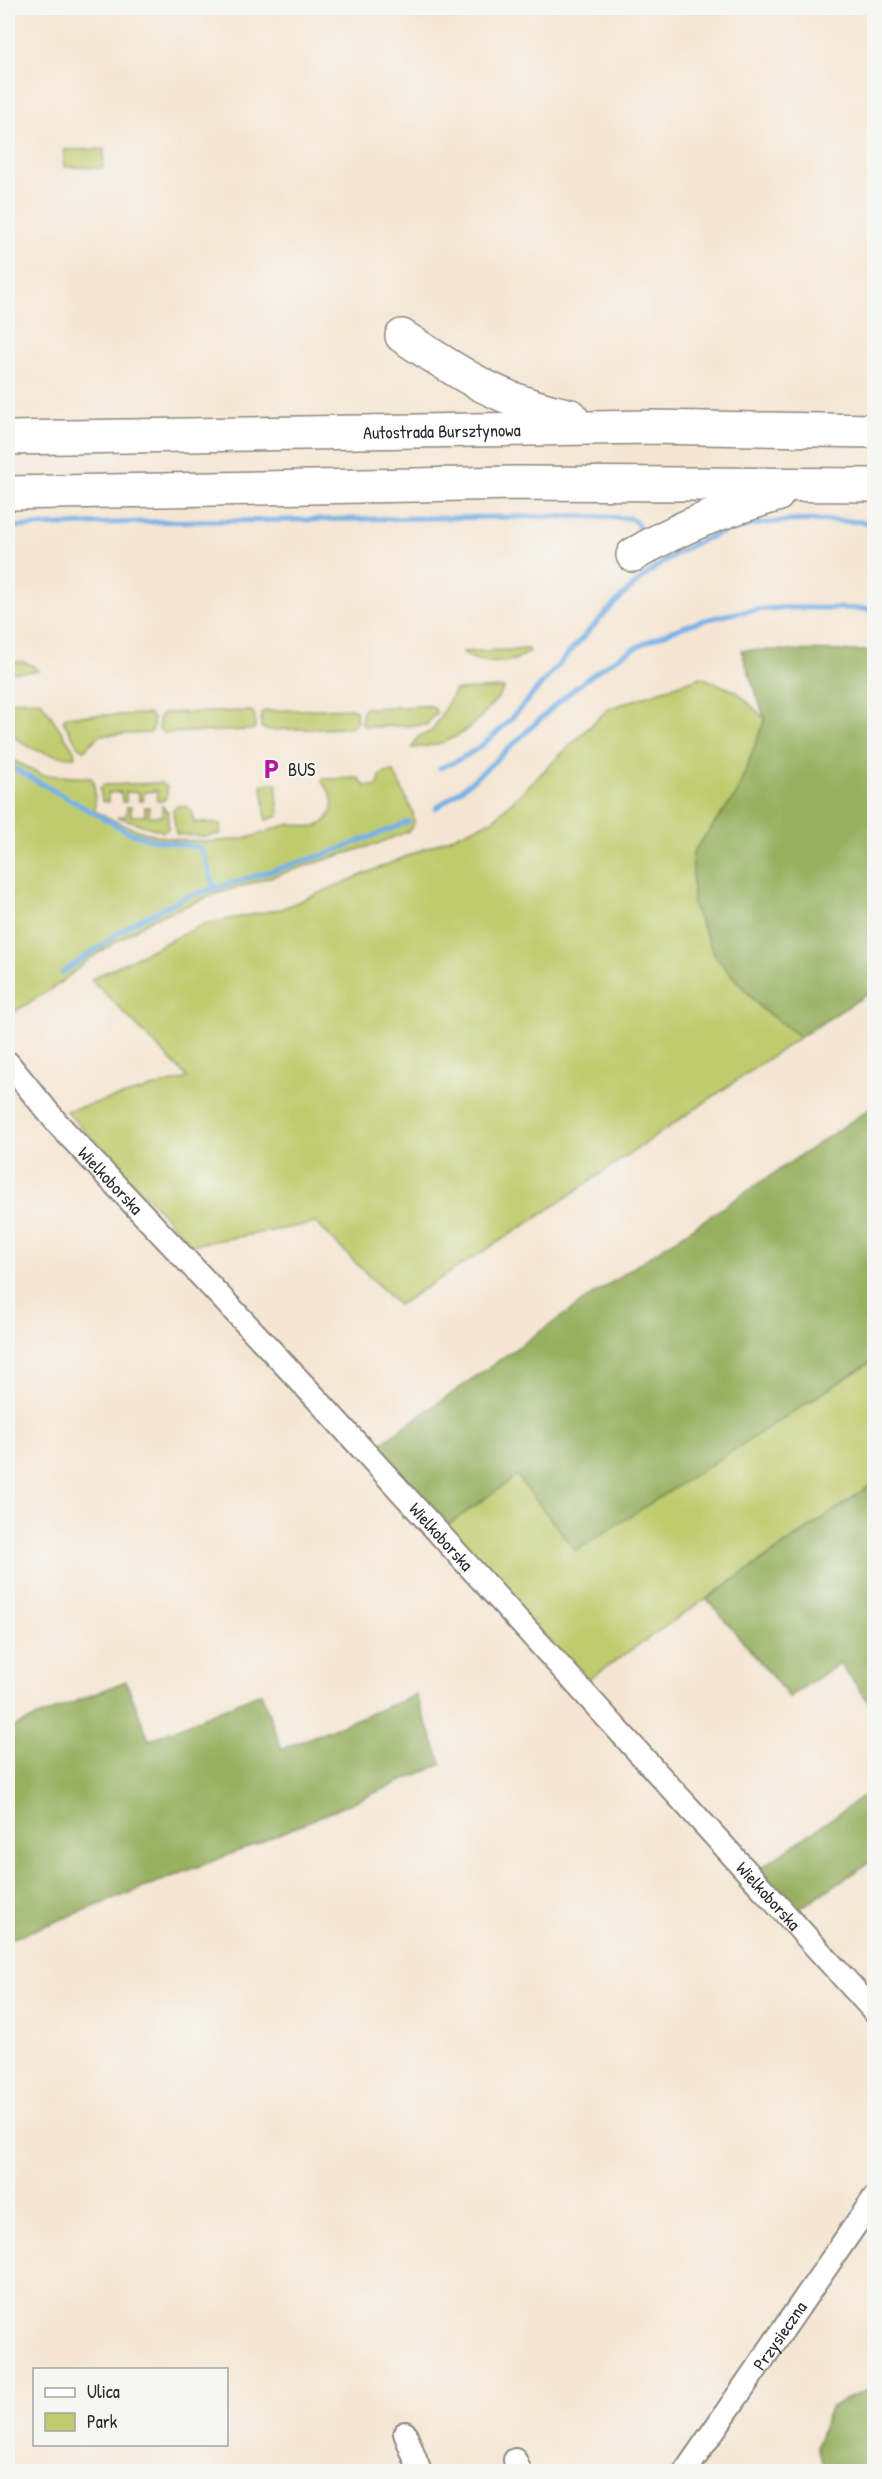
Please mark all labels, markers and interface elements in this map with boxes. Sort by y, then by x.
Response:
street label: Autostrada Bursztynowa [363,417,521,444]
parking icon: BUS [259,757,283,781]
place label: BUS [288,757,315,782]
street label: Wielkoborska [73,1141,149,1220]
street label: Wielkoborska [404,1496,480,1576]
street label: Wielkoborska [731,1856,807,1935]
street label: Przysieczna [747,2296,812,2375]
legend [33,2368,228,2446]
text: Ulica [87,2379,120,2404]
text: Park [87,2409,118,2434]

